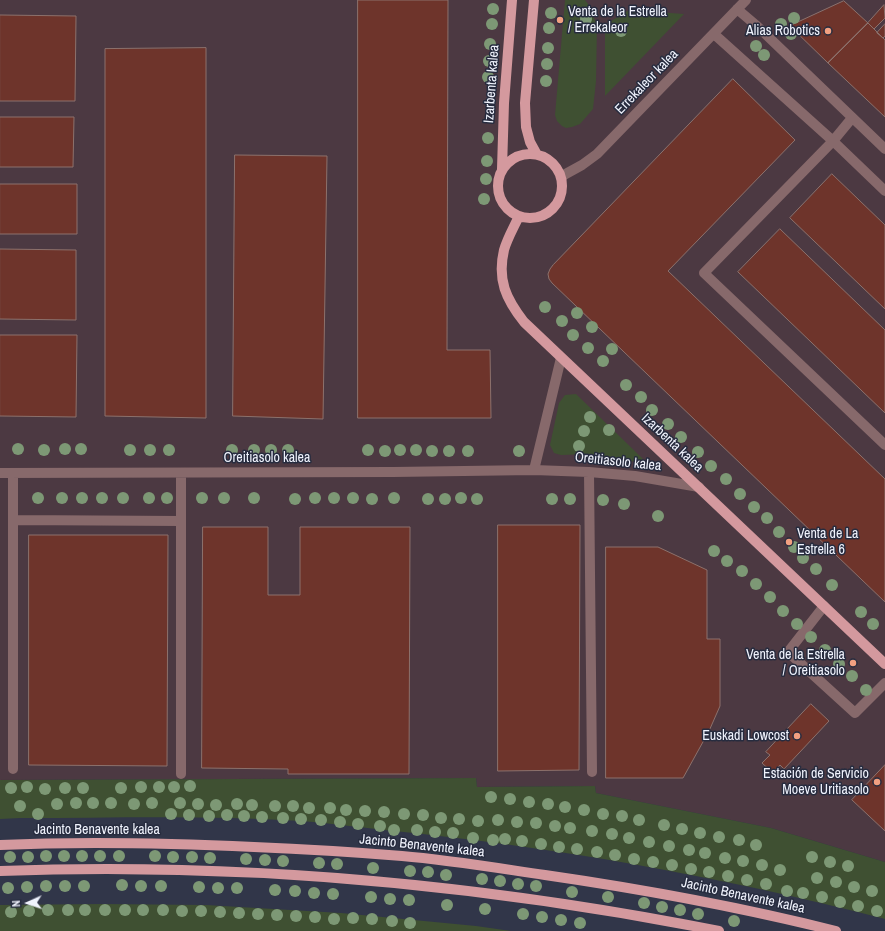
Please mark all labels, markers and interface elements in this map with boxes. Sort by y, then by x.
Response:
place label: Venta de la Estrella / Errekaleor [568,4,667,36]
marker: Venta de la Estrella / Errekaleor [555,15,565,25]
place label: Alias Robotics [746,23,820,39]
marker: Alias Robotics [823,26,833,36]
street label: Izarbenta kalea [481,44,503,124]
street label: Errekaleor kalea [612,46,682,118]
street label: Izarbenta kalea [638,410,706,476]
street label: Oreitiasolo kalea [574,449,662,475]
street label: Oreitiasolo kalea [224,450,310,466]
place label: Venta de La Estrella 6 [797,526,858,558]
marker: Venta de La Estrella 6 [784,537,794,547]
place label: Venta de la Estrella / Oreitiasolo [746,647,845,680]
marker: Venta de la Estrella / Oreitiasolo [848,658,858,668]
place label: Euskadi Lowcost [702,728,789,744]
marker: Euskadi Lowcost [792,731,802,741]
place label: Estación de Servicio Moeve Uritiasolo [763,766,869,798]
marker: Estación de Servicio Moeve Uritiasolo [872,777,882,787]
street label: Jacinto Benavente kalea [34,822,160,838]
street label: Jacinto Benavente kalea [359,831,485,861]
street label: Jacinto Benavente kalea [680,875,806,917]
north arrow [8,883,48,923]
text: N [9,900,23,907]

